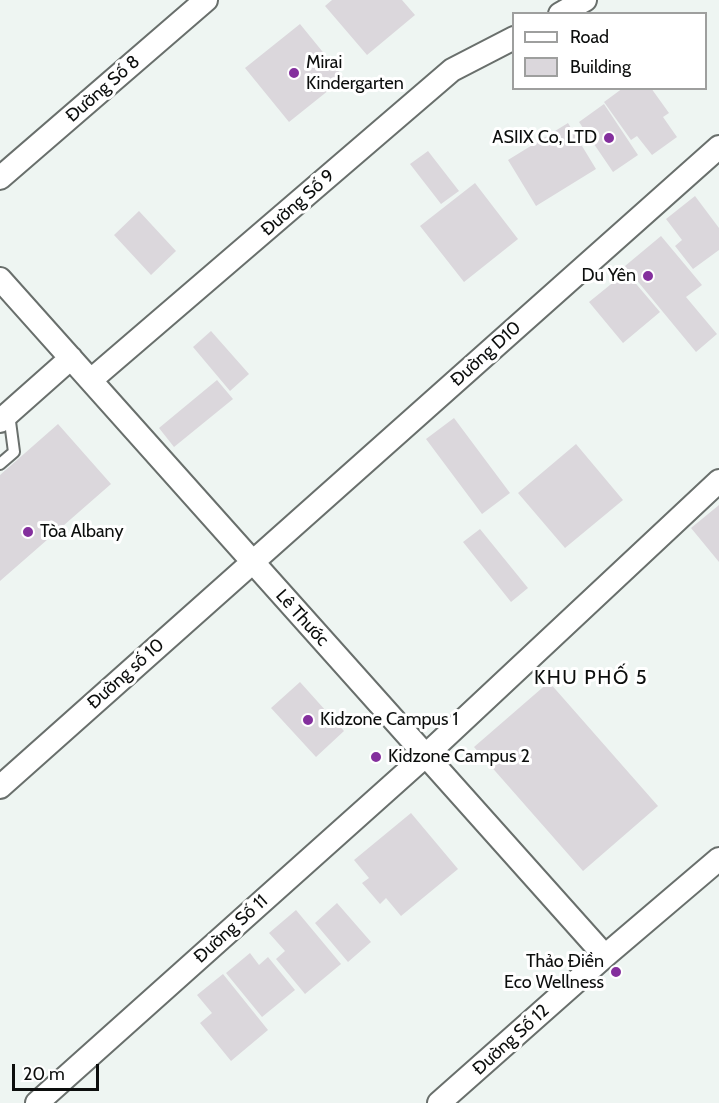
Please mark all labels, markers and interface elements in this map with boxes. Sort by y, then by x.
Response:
legend [512,12,707,90]
text: Road [570,26,609,48]
street label: Đường Số 8 [62,51,144,127]
place label: Mirai Kindergarten [306,52,404,94]
text: Building [570,56,631,78]
marker: Mirai Kindergarten [287,66,301,80]
place label: ASIIX Co, LTD [492,127,597,149]
marker: ASIIX Co, LTD [602,131,616,145]
street label: Đường Số 9 [257,165,339,241]
place label: Du Yên [582,265,636,287]
marker: Du Yên [641,269,655,283]
street label: Đường D10 [446,317,526,391]
place label: Tòa Albany [40,521,124,543]
marker: Tòa Albany [21,525,35,539]
street label: Lê Thước [271,585,333,651]
street label: Đường số 10 [83,634,169,714]
district label: KHU PHỐ 5 [534,666,648,690]
place label: Kidzone Campus 1 [320,709,458,731]
marker: Kidzone Campus 1 [301,713,315,727]
place label: Kidzone Campus 2 [388,746,530,768]
marker: Kidzone Campus 2 [369,750,383,764]
street label: Đường Số 11 [190,890,272,968]
place label: Thảo Điền Eco Wellness [504,951,604,994]
marker: Thảo Điền Eco Wellness [609,965,623,979]
street label: Đường Số 12 [468,1000,554,1080]
scale bar [15,1052,102,1090]
text: 20 m [23,1063,65,1085]

